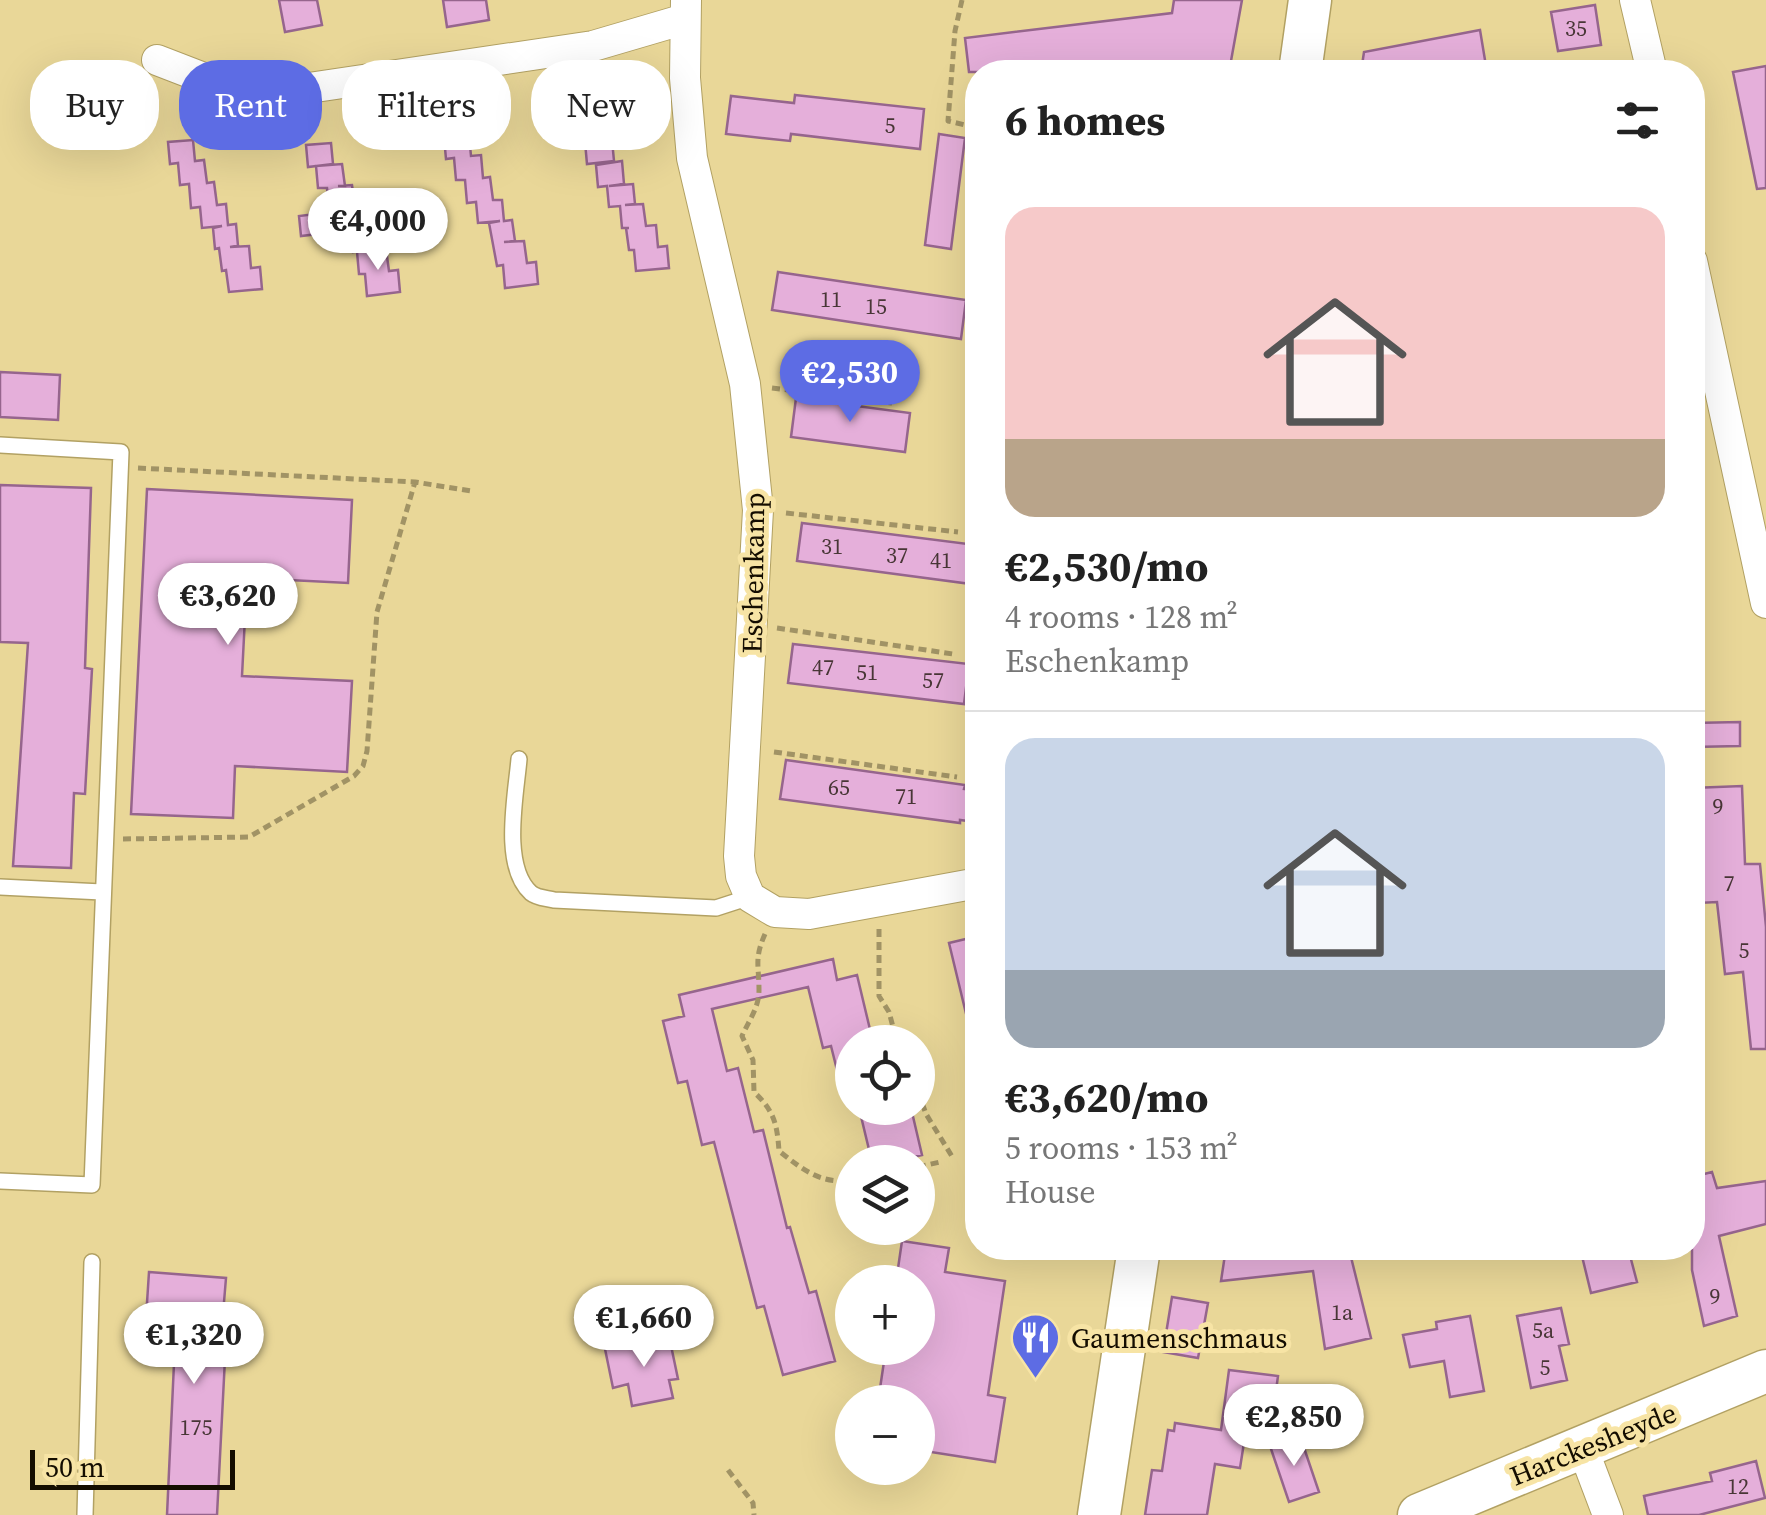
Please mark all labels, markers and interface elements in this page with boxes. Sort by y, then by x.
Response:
house number: 35 [1565,13,1587,43]
chip: Buy [30,60,159,150]
chip: Rent [179,60,322,150]
chip: Filters [342,60,511,150]
chip: New [531,60,671,150]
text: 6 homes [1005,91,1165,149]
icon: filters [1610,93,1665,148]
house number: 5 [884,110,896,140]
pin: €4,000 [297,188,459,273]
text: €4,000 [330,198,426,242]
icon: home [1245,272,1425,452]
house number: 11 [820,284,842,314]
house number: 15 [865,291,887,321]
pin: €2,530 [769,340,931,425]
text: €2,530 [802,350,898,394]
street label: Eschenkamp [733,492,773,654]
house number: 31 [821,531,843,561]
text: €2,530/mo [1005,537,1208,595]
house number: 37 [886,540,908,570]
house number: 41 [930,545,952,575]
pin: €3,620 [147,563,309,648]
text: €3,620 [180,573,276,617]
text: 4 rooms · 128 m² [1005,595,1238,639]
text: Eschenkamp [1005,639,1189,683]
house number: 47 [812,652,834,682]
house number: 51 [856,657,878,687]
house number: 57 [922,665,944,695]
house number: 65 [828,772,850,802]
house number: 71 [895,781,917,811]
house number: 9 [1712,791,1724,821]
icon: home [1245,803,1425,983]
house number: 7 [1723,868,1735,898]
house number: 5 [1738,935,1750,965]
map controls [835,1025,935,1485]
button: locate [835,1025,935,1125]
text: €3,620/mo [1005,1068,1208,1126]
text: 5 rooms · 153 m² [1005,1126,1238,1170]
button: layers [835,1145,935,1245]
text: House [1005,1170,1096,1214]
button: + [835,1265,935,1365]
house number: 9 [1709,1281,1721,1311]
pin: €1,660 [563,1285,725,1370]
text: €1,660 [596,1295,692,1339]
house number: 1a [1331,1297,1354,1327]
pin: €1,320 [113,1302,275,1387]
text: €1,320 [146,1312,242,1356]
restaurant icon: Gaumenschmaus [1010,1312,1062,1380]
house number: 5a [1532,1315,1555,1345]
place label: Gaumenschmaus [1071,1319,1287,1357]
house number: 5 [1539,1352,1551,1382]
pin: €2,850 [1213,1384,1375,1469]
button: − [835,1385,935,1485]
street label: Harckesheyde [1504,1393,1682,1495]
text: €2,850 [1246,1394,1342,1438]
house number: 175 [179,1412,213,1442]
scale bar [30,1445,235,1490]
text: 50 m [45,1448,105,1486]
house number: 12 [1727,1471,1749,1501]

